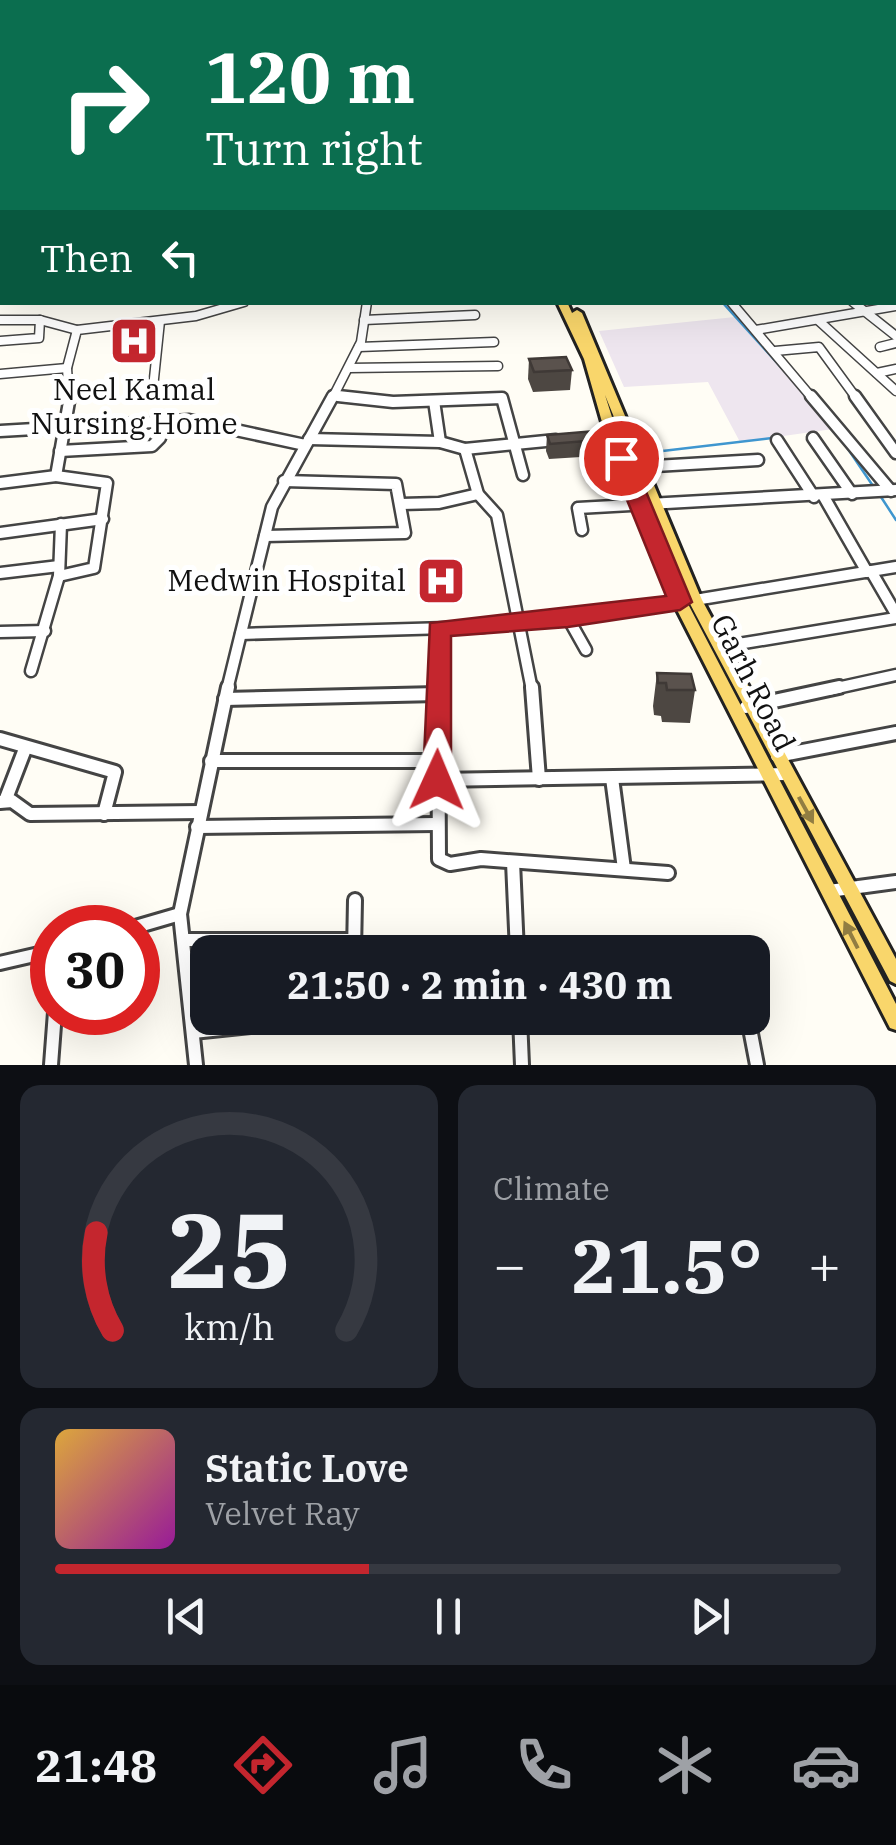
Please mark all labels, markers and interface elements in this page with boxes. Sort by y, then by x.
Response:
text: 120 m [205,31,415,122]
icon: right [40,40,170,170]
text: Turn right [205,119,423,177]
icon: left [153,230,208,285]
text: Then [40,233,133,282]
hospital icon: Neel Kamal Nursing Home [108,315,160,367]
place label: Neel Kamal Nursing Home [31,369,237,442]
pin [579,416,664,501]
icon: arrive [594,431,649,486]
hospital icon: Medwin Hospital [415,555,467,607]
place label: Medwin Hospital [167,560,406,599]
street label: Garh Road [703,607,805,757]
position arrow [385,728,489,832]
one-way arrow [796,796,814,824]
speed limit sign: 30 [30,905,160,1035]
one-way arrow [843,921,860,950]
text: 21:50 · 2 min · 430 m [287,960,673,1009]
text: Climate [493,1167,610,1209]
text: 25 [167,1181,291,1317]
text: 21.5° [571,1216,763,1314]
text: − [493,1229,526,1300]
text: + [808,1229,841,1300]
text: km/h [184,1303,274,1350]
text: Static Love [205,1443,409,1492]
text: Velvet Ray [205,1492,360,1534]
icon: previous [159,1589,214,1644]
icon: pause [421,1589,476,1644]
icon: next [683,1589,738,1644]
icon: directions [228,1730,298,1800]
icon: music [368,1730,438,1800]
icon: phone [509,1730,579,1800]
icon: climate [650,1730,720,1800]
icon: car [791,1730,861,1800]
text: 21:48 [35,1736,157,1794]

